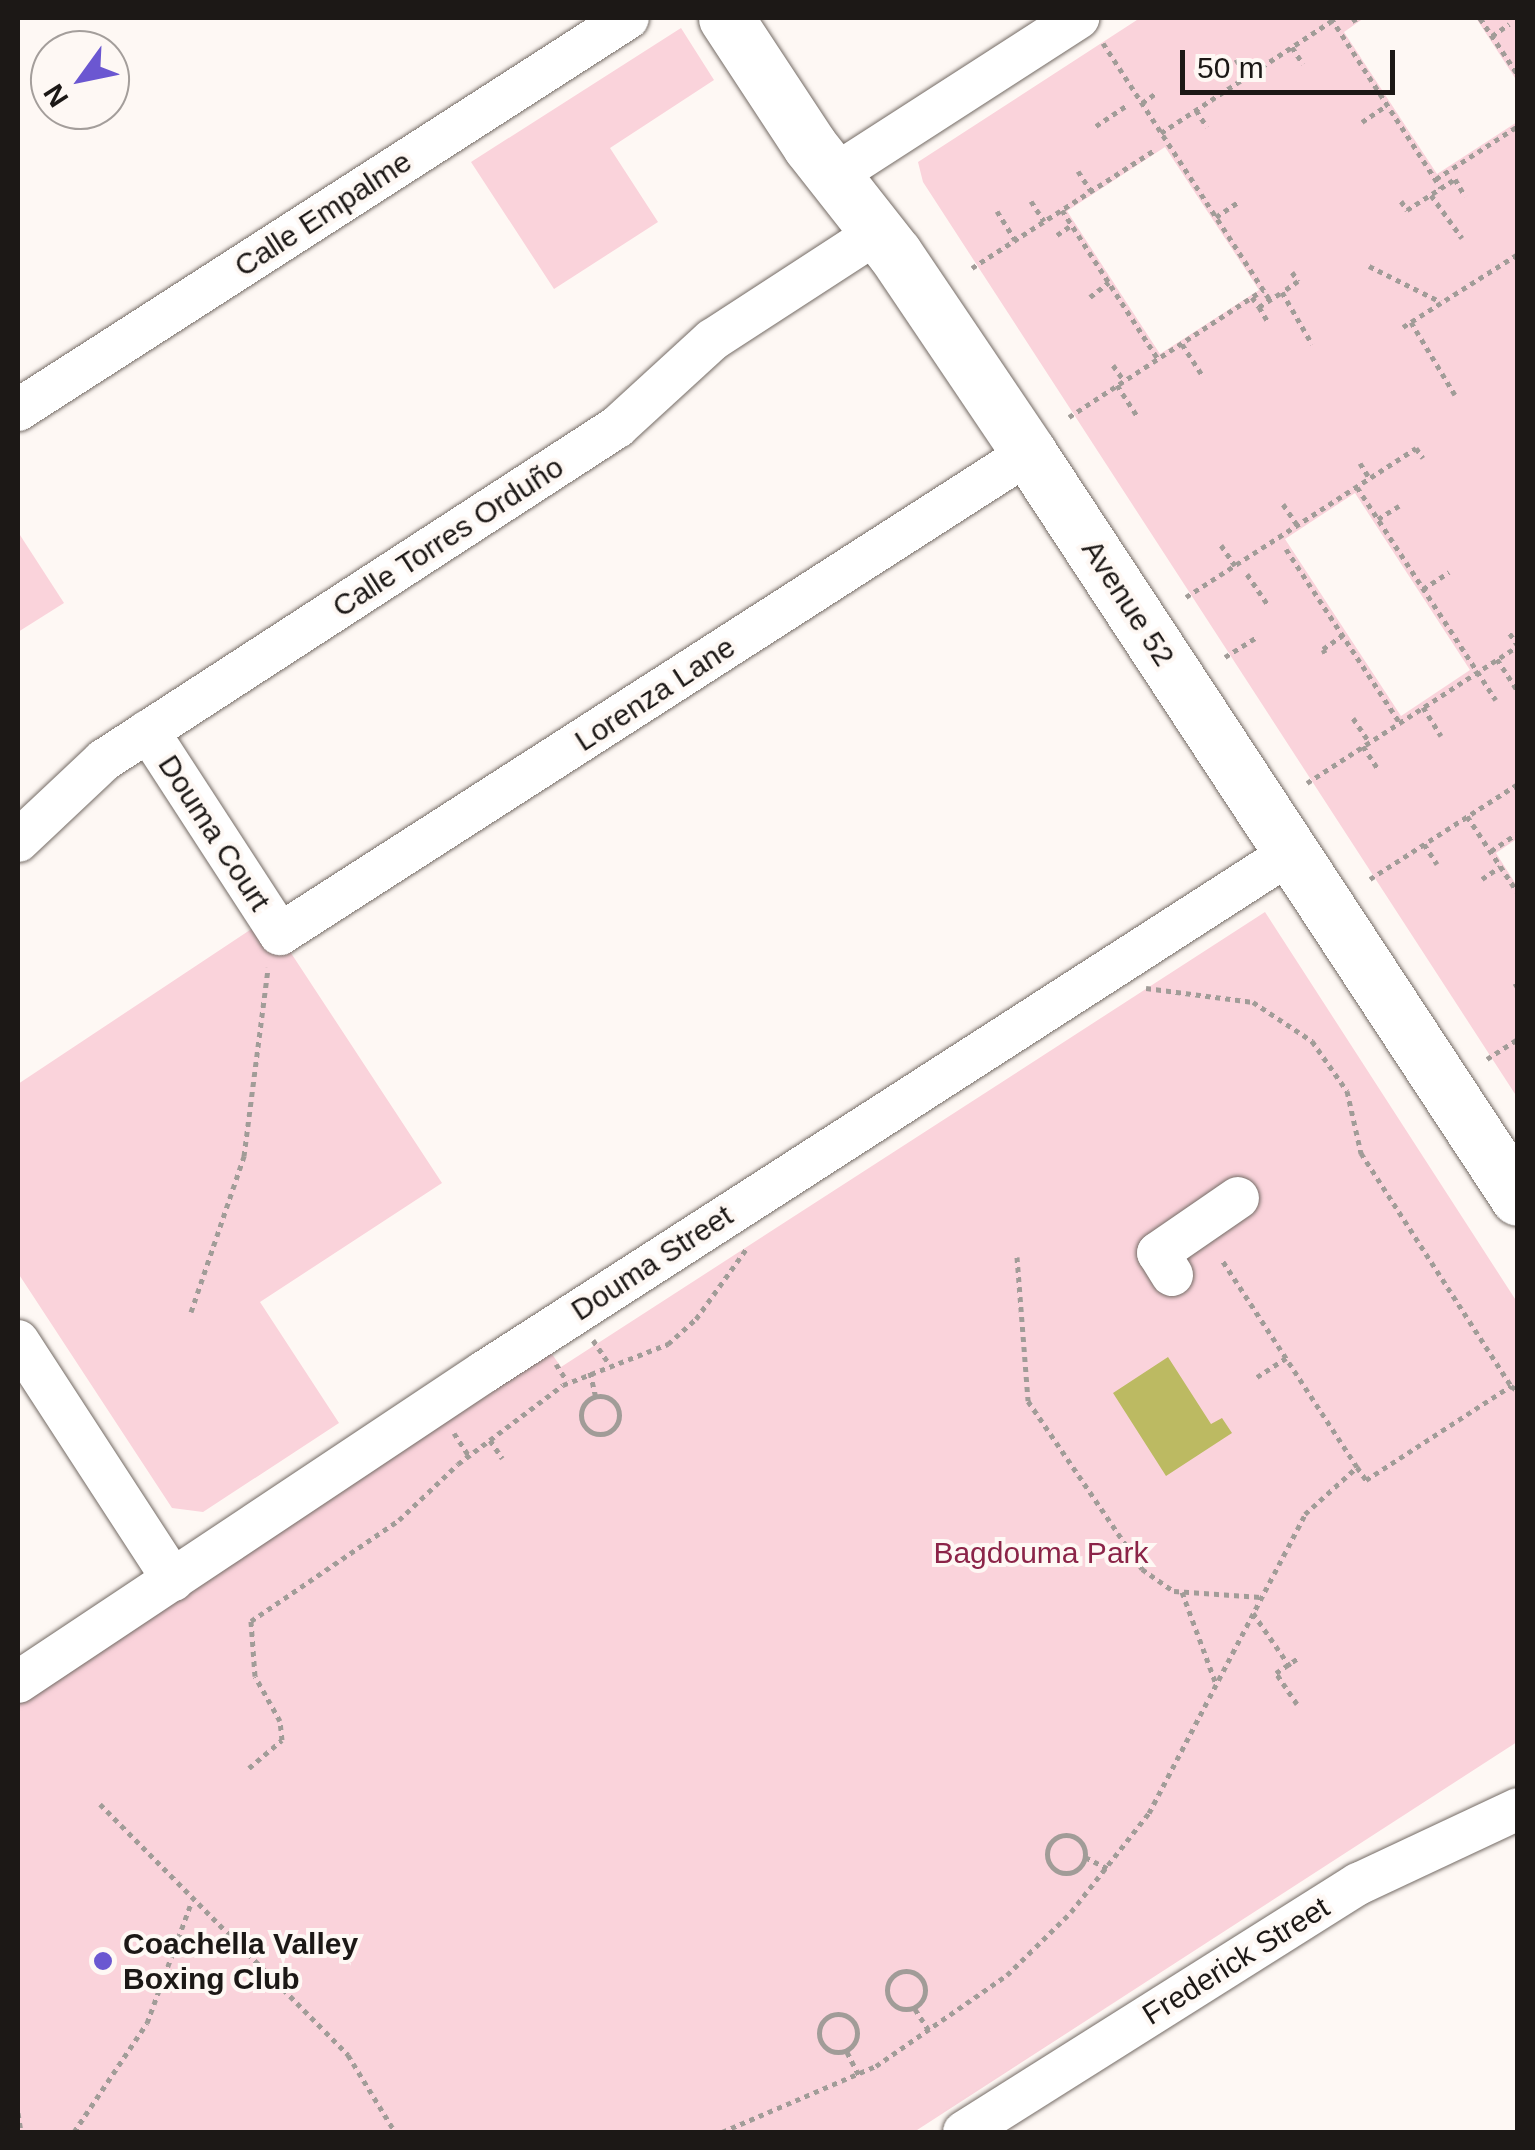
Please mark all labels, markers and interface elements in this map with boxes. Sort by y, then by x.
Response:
north arrow [30,30,130,130]
scale bar [1185,30,1400,92]
text: 50 m [1197,51,1264,84]
text: N [38,79,75,112]
street label: Calle Empalme [228,144,418,284]
street label: Calle Torres Orduño [326,449,570,625]
street label: Avenue 52 [1074,533,1182,673]
street label: Lorenza Lane [568,629,742,759]
street label: Douma Court [150,748,278,918]
street label: Douma Street [565,1198,739,1328]
park label: Bagdouma Park [933,1535,1149,1571]
street label: Frederick Street [1136,1889,1336,2033]
place label: Coachella Valley Boxing Club [123,1926,358,1996]
marker: Coachella Valley Boxing Club [92,1950,114,1972]

